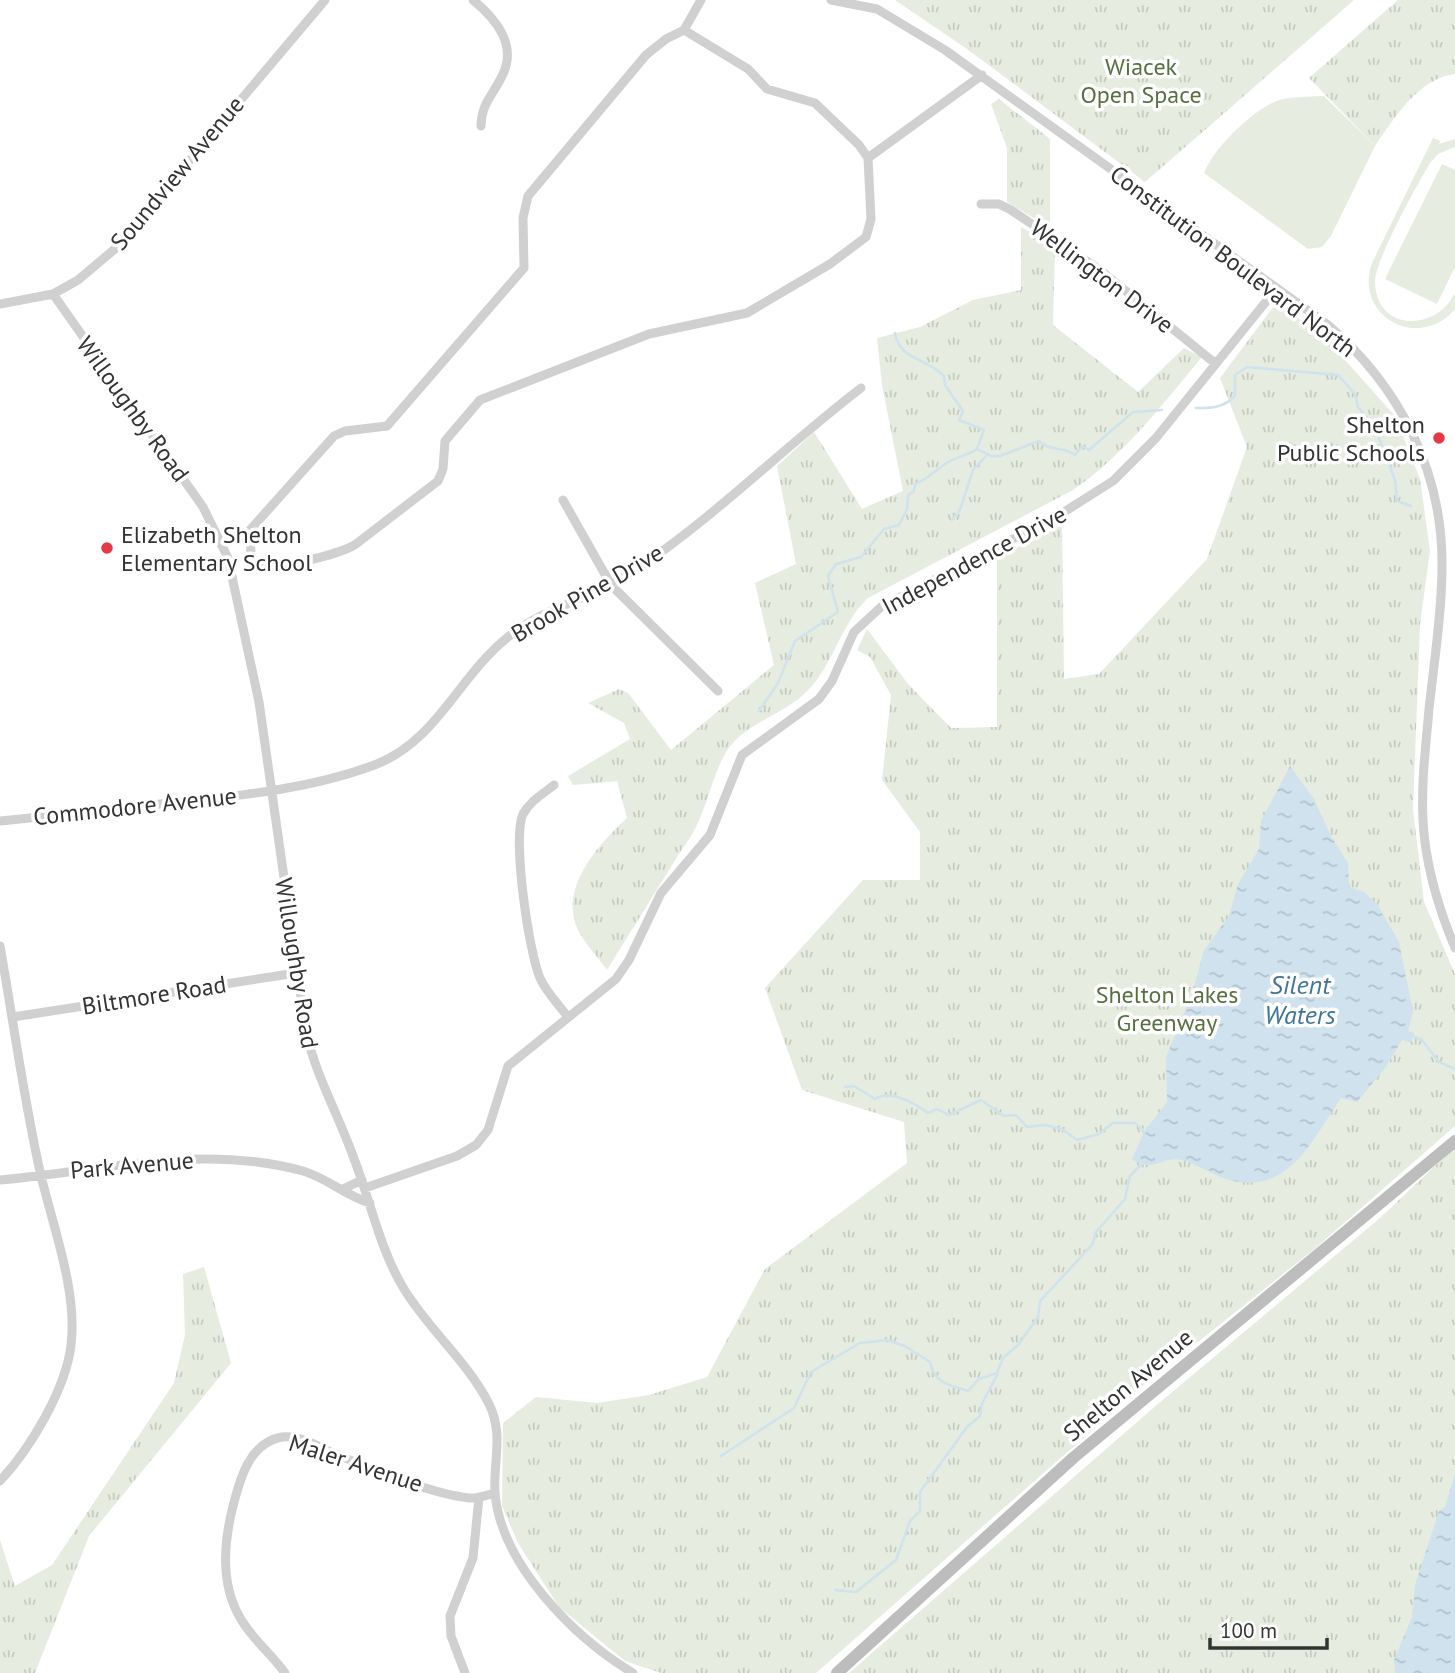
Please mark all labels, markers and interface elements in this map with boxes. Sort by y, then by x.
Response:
park label: Wiacek Open Space [1080,51,1202,110]
street label: Soundview Avenue [103,89,251,257]
street label: Constitution Boulevard North [1104,158,1362,364]
street label: Wellington Drive [1024,212,1180,340]
street label: Willoughby Road [70,330,196,488]
place label: Shelton Public Schools [1277,409,1425,468]
marker: Shelton Public Schools [1431,430,1447,446]
street label: Independence Drive [876,498,1072,622]
place label: Elizabeth Shelton Elementary School [121,519,312,578]
street label: Brook Pine Drive [505,537,669,649]
marker: Elizabeth Shelton Elementary School [99,540,115,556]
street label: Commodore Avenue [32,780,238,832]
street label: Willoughby Road [268,875,326,1051]
street label: Biltmore Road [80,968,228,1022]
water label: Silent Waters [1264,968,1336,1031]
park label: Shelton Lakes Greenway [1096,979,1238,1038]
street label: Park Avenue [69,1144,195,1186]
street label: Shelton Avenue [1057,1322,1199,1448]
street label: Maler Avenue [285,1427,427,1499]
scale bar [1210,1606,1327,1650]
text: 100 m [1220,1617,1277,1644]

